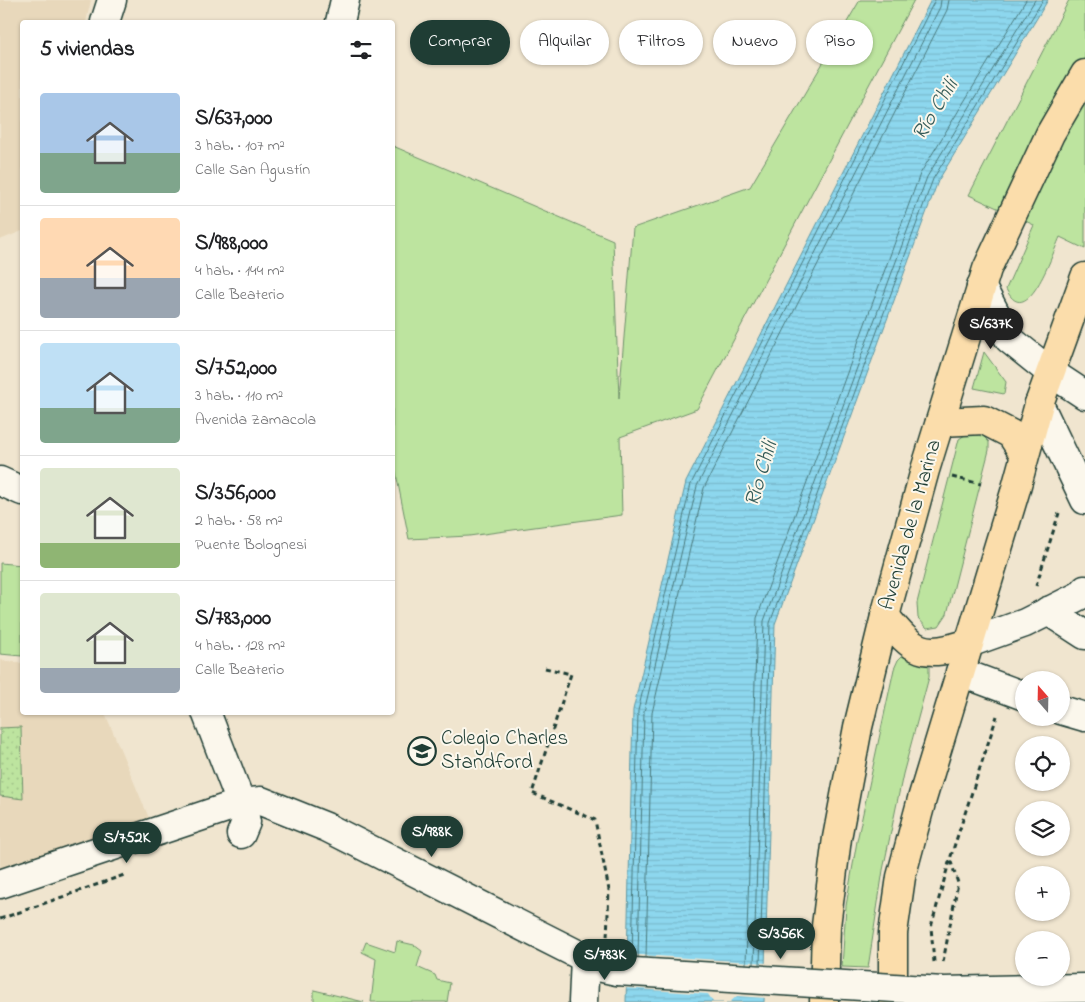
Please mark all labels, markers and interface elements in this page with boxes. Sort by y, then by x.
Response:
chip: Comprar [410,20,510,65]
chip: Alquilar [520,20,609,65]
chip: Filtros [619,20,703,65]
chip: Nuevo [713,20,796,65]
chip: Piso [806,20,873,65]
text: 5 viviendas [40,35,135,65]
icon: filters [347,36,375,64]
water label: Río Chili [905,71,968,147]
text: S/637,000 [195,104,272,134]
icon: home [80,113,140,173]
text: 3 hab. · 107 m² [195,134,285,158]
text: Calle San Agustín [195,158,310,182]
text: S/988,000 [195,229,268,259]
icon: home [80,238,140,298]
text: 4 hab. · 144 m² [195,259,284,283]
text: Calle Beaterio [195,283,284,307]
pin: S/637K [950,308,1032,350]
text: S/637K [969,312,1013,336]
text: S/752,000 [195,354,277,384]
icon: home [80,363,140,423]
text: 3 hab. · 110 m² [195,384,283,408]
text: Avenida Zamacola [195,408,316,432]
water label: Río Chili [737,435,788,511]
street label: Avenida de la Marina [872,436,950,614]
text: S/356,000 [195,479,276,509]
icon: home [80,488,140,548]
text: 2 hab. · 58 m² [195,509,283,533]
text: Puente Bolognesi [195,533,307,557]
text: S/783,000 [195,604,271,634]
icon: home [80,613,140,673]
text: 4 hab. · 128 m² [195,634,285,658]
text: Calle Beaterio [195,658,284,682]
north arrow [1015,671,1070,726]
map controls [1015,671,1070,986]
place label: Colegio Charles Standford [441,724,568,778]
school or university icon: Colegio Charles Standford [407,736,437,766]
button: locate [1015,736,1070,791]
button: layers [1015,801,1070,856]
pin: S/988K [391,816,473,858]
text: S/988K [412,820,452,844]
pin: S/752K [86,822,168,864]
text: S/752K [104,826,150,850]
button: + [1015,866,1070,921]
pin: S/356K [740,918,822,960]
text: S/356K [758,922,804,946]
button: − [1015,931,1070,986]
pin: S/783K [564,938,646,981]
text: S/783K [584,943,626,967]

